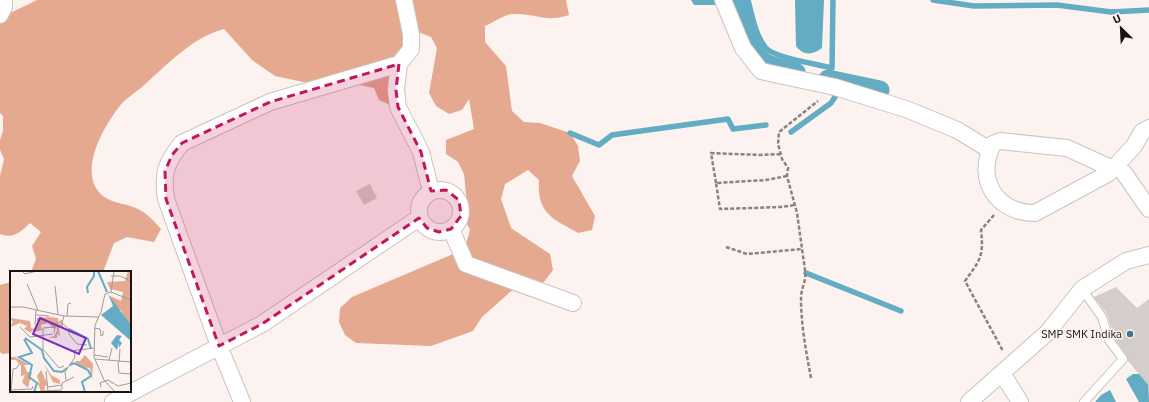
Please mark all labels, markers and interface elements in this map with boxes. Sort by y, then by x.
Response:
north arrow [1101,8,1141,48]
text: U [1111,11,1123,27]
inset map [10,271,131,392]
place label: SMP SMK Indika [1041,327,1122,341]
marker: SMP SMK Indika [1125,329,1135,339]

